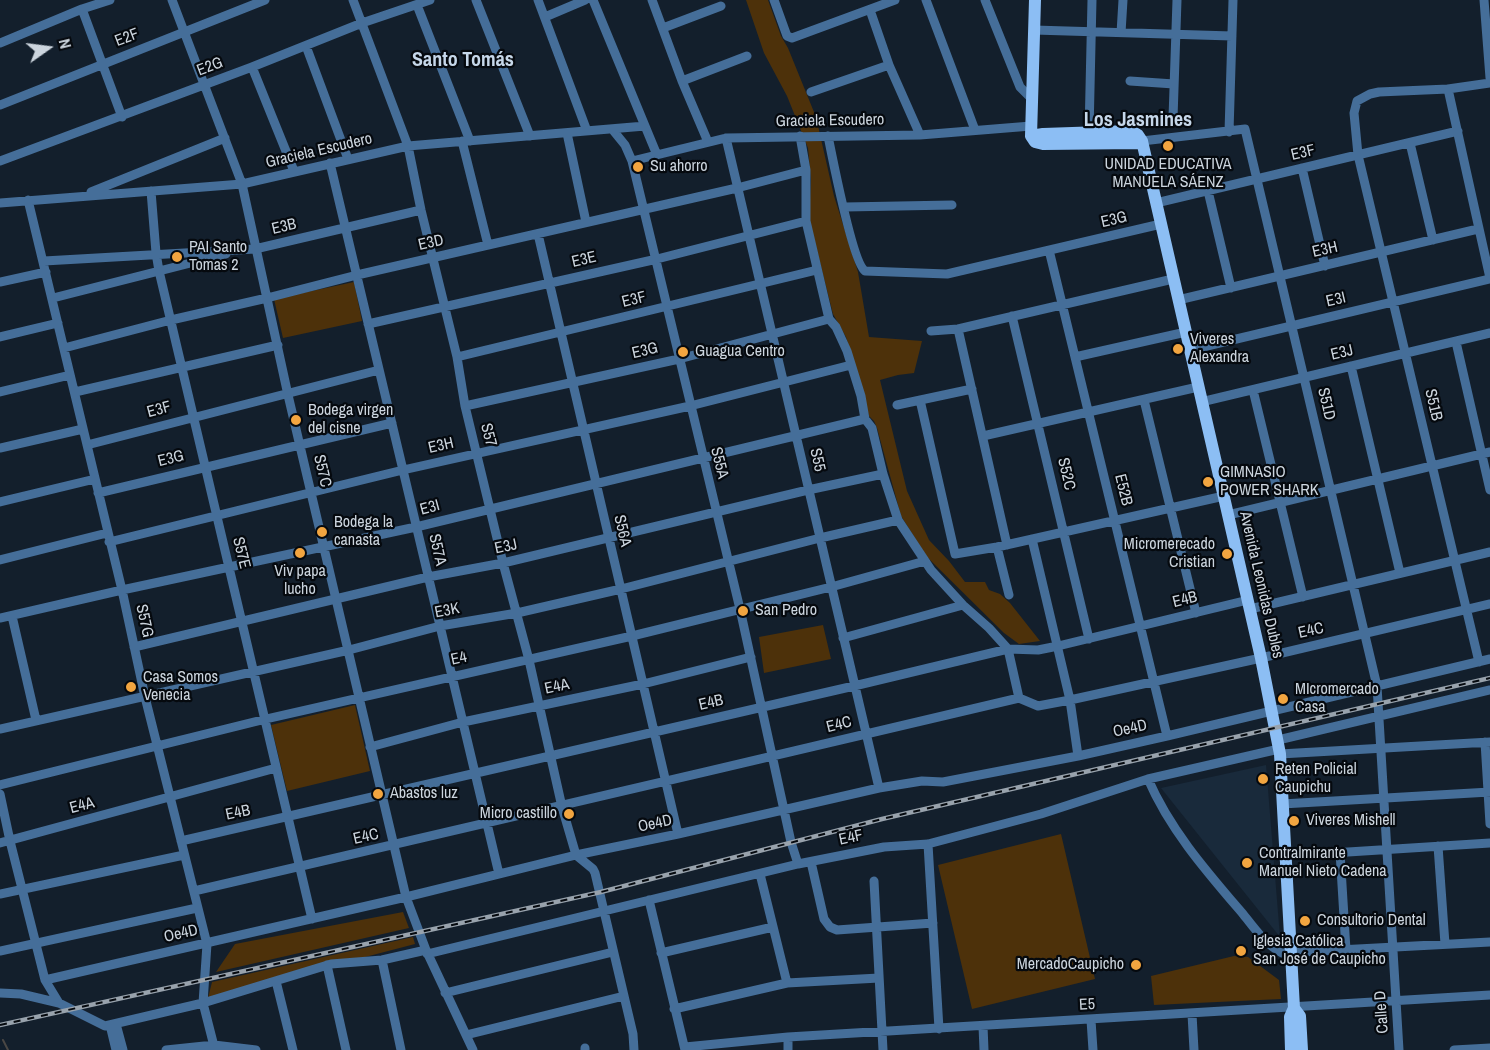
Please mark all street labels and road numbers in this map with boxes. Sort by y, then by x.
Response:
street label: E2F [112,25,142,51]
street label: E2G [194,53,226,81]
street label: Graciela Escudero [776,110,884,132]
street label: Graciela Escudero [264,129,374,173]
street label: E3F [1289,141,1317,165]
street label: E3G [1099,208,1129,232]
street label: E3B [270,215,298,239]
street label: E3D [416,231,446,255]
street label: E3H [1310,238,1340,262]
street label: E3E [570,248,598,272]
street label: E3F [620,288,648,312]
street label: E3I [1324,288,1348,312]
street label: E3G [630,339,660,363]
street label: E3J [1329,341,1355,365]
street label: S51D [1313,386,1339,422]
street label: S51B [1420,387,1446,423]
street label: E3F [145,398,173,422]
street label: S57 [476,421,500,449]
street label: E3H [426,434,456,458]
street label: S55A [706,445,732,481]
street label: S55 [805,446,829,474]
street label: E3G [156,447,186,471]
street label: S57C [309,453,335,489]
street label: S52C [1053,456,1079,492]
street label: E52B [1110,472,1136,508]
street label: E3I [418,496,442,520]
street label: Avenida Leonidas Dubles [1235,510,1287,660]
street label: S56A [609,513,635,549]
street label: S57A [424,532,450,568]
street label: S57E [228,535,254,571]
street label: E3J [493,535,519,559]
street label: E4B [1171,588,1199,612]
street label: E3K [433,599,461,623]
street label: S57G [131,603,157,639]
street label: E4C [1296,619,1326,643]
street label: E4 [449,648,469,670]
street label: E4A [543,675,571,699]
street label: E4B [697,691,725,715]
street label: E4C [824,713,854,737]
street label: Oe4D [1111,716,1149,742]
street label: E4A [68,794,96,818]
street label: E4B [224,801,252,825]
street label: Oe4D [636,811,674,837]
street label: E4C [351,825,381,849]
street label: E4F [837,826,865,850]
street label: Oe4D [162,921,200,947]
street label: Calle D [1371,990,1393,1034]
street label: E5 [1078,995,1096,1015]

